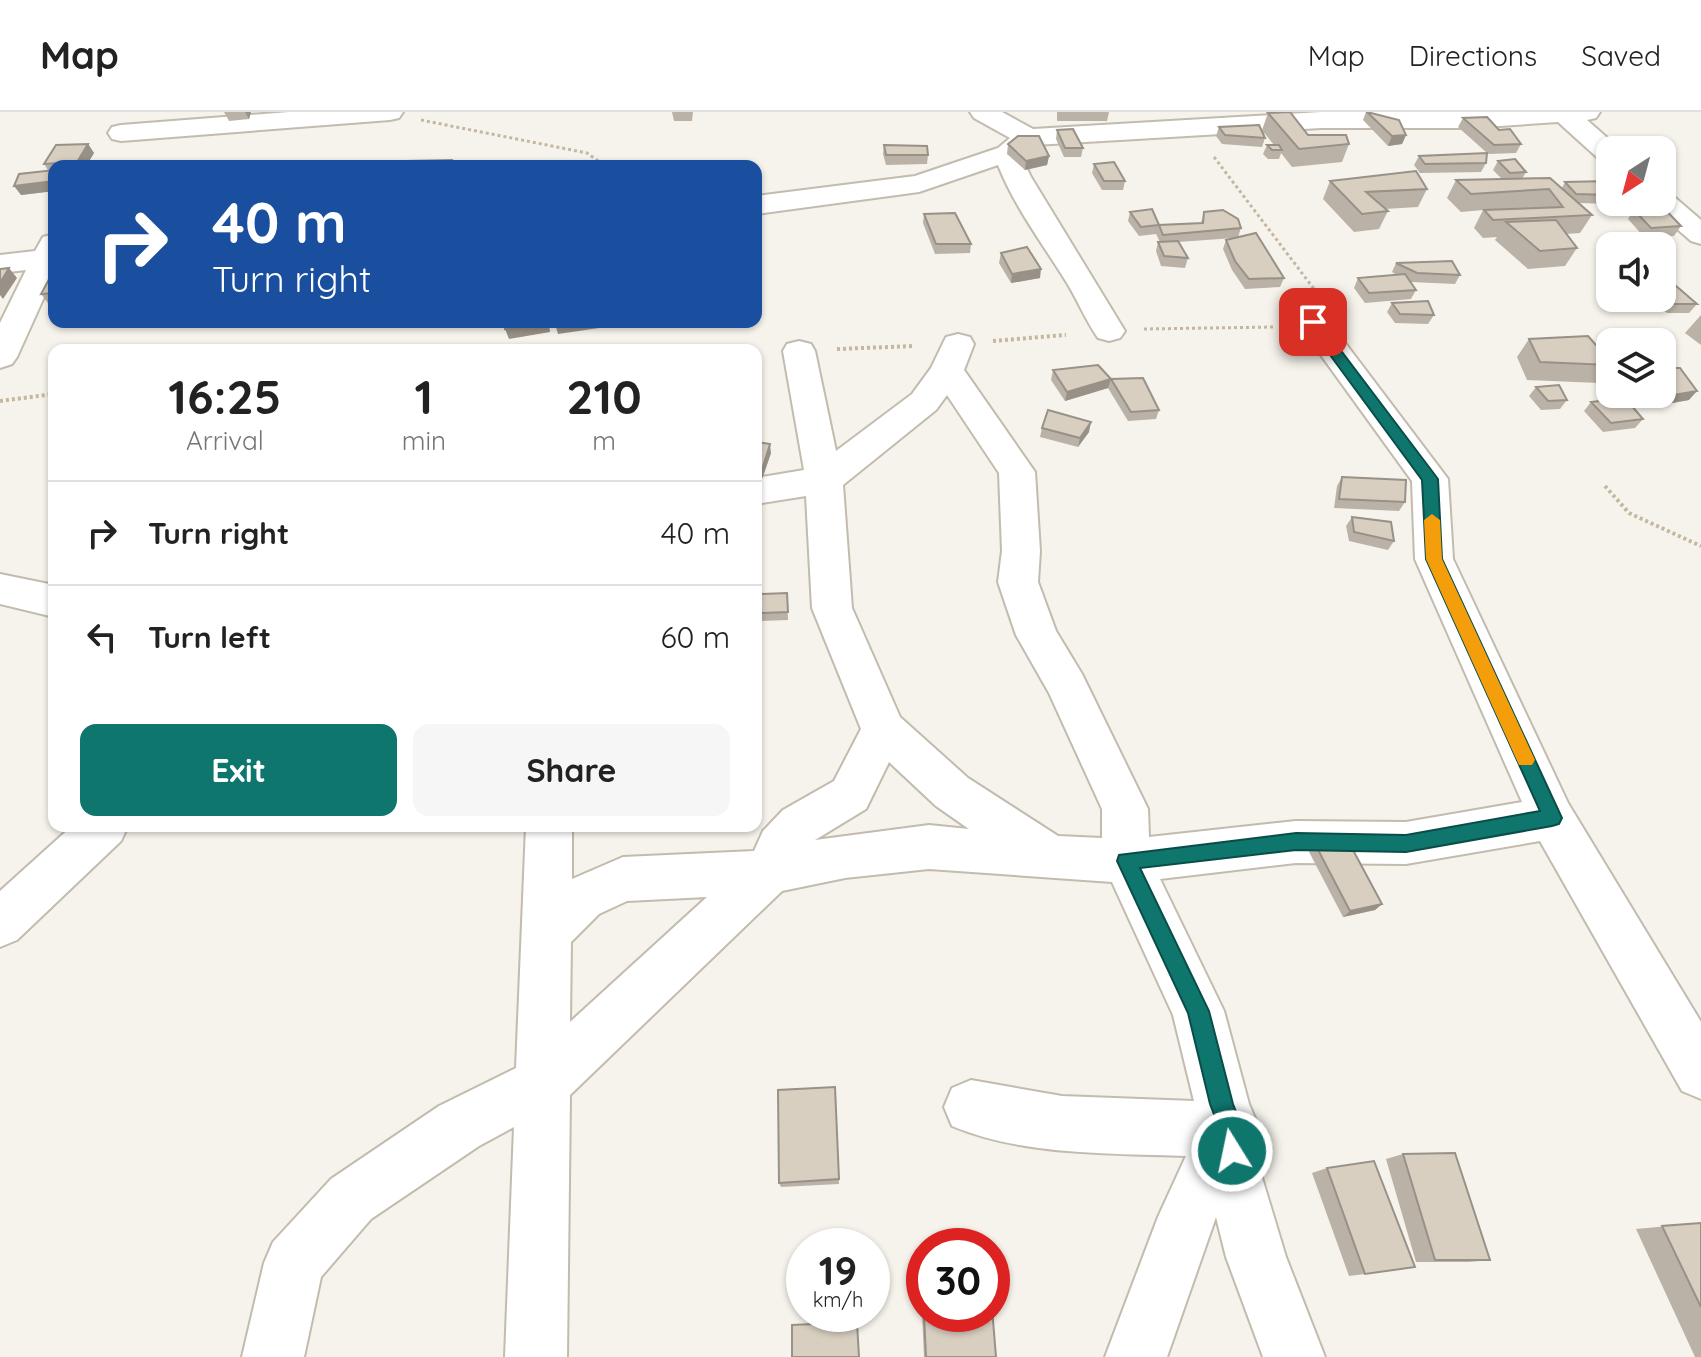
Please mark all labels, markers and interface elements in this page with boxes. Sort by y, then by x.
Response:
text: Map [40,31,119,79]
text: Map [1308,38,1365,73]
text: Directions [1409,38,1537,73]
text: Saved [1581,38,1661,73]
north arrow [1596,136,1676,216]
map controls [1596,136,1676,408]
text: 40 m [212,187,347,257]
icon: right [80,192,184,296]
button: sound [1596,232,1676,312]
text: Turn right [212,256,371,301]
pin [1279,288,1347,356]
icon: arrive [1291,300,1335,344]
button: layers [1596,328,1676,408]
text: 16:25 [168,366,282,426]
text: 1 [415,366,433,426]
text: 210 [566,366,642,426]
text: Arrival [186,424,264,457]
text: min [402,424,446,457]
text: m [592,424,616,457]
icon: right [80,511,124,555]
text: Turn right [148,514,289,552]
text: 40 m [661,514,730,552]
icon: left [80,615,124,659]
text: Turn left [148,618,271,656]
text: 60 m [660,618,730,656]
button: Exit [80,724,397,816]
button: Share [413,724,730,816]
position arrow [1190,1109,1274,1193]
speed limit sign: 30 [906,1228,1010,1332]
text: 19 [819,1245,857,1295]
text: km/h [813,1287,863,1312]

